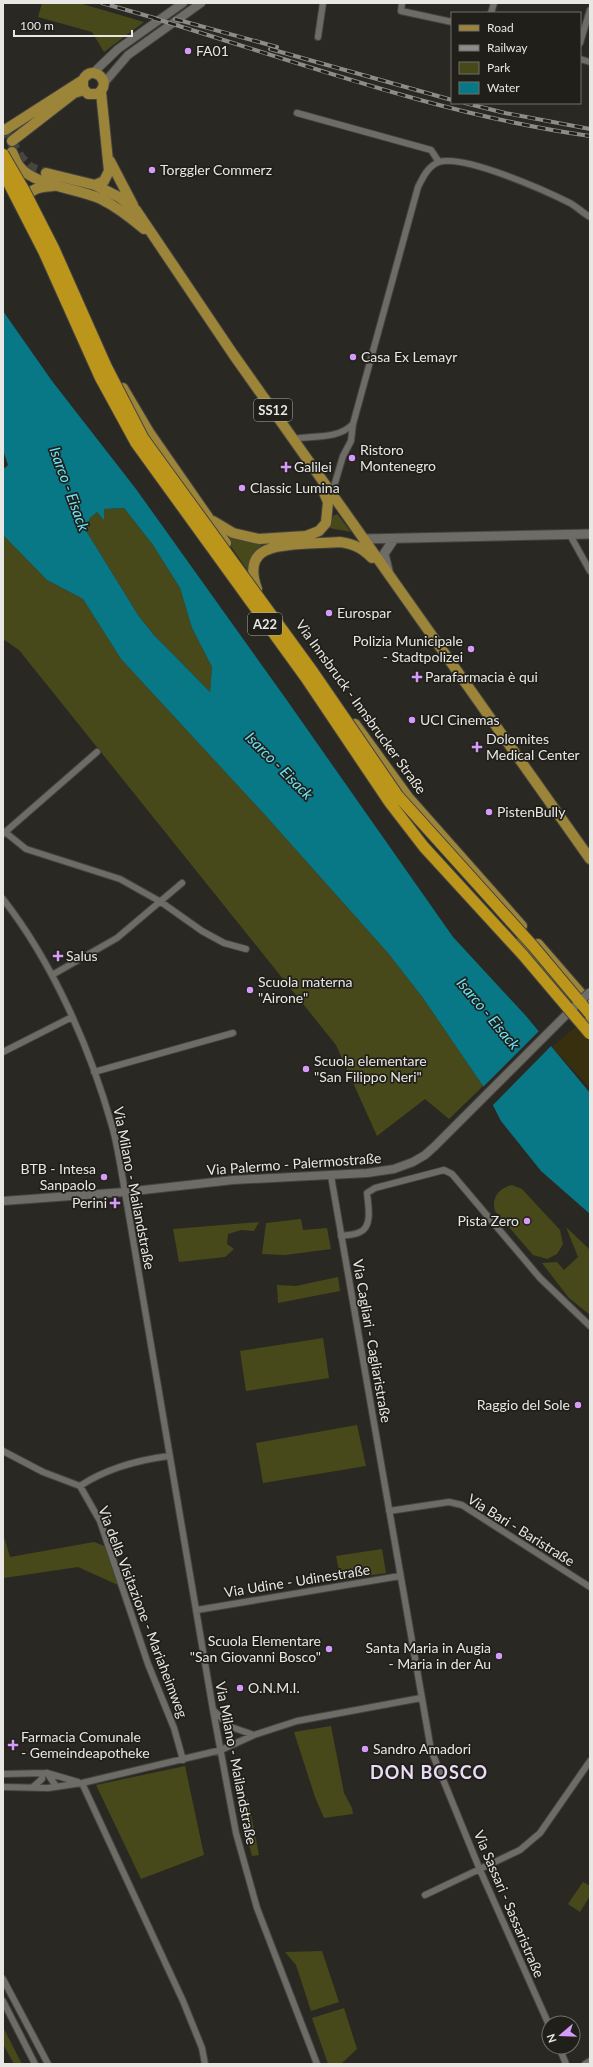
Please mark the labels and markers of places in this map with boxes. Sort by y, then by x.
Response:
place label: FA01 [196,42,229,59]
marker: FA01 [183,46,193,56]
place label: Torggler Commerz [160,161,272,178]
marker: Torggler Commerz [147,165,157,175]
place label: Casa Ex Lemayr [361,348,457,365]
marker: Casa Ex Lemayr [348,352,358,362]
place label: Ristoro Montenegro [360,441,436,474]
marker: Ristoro Montenegro [347,453,357,463]
place label: Galilei [294,458,332,475]
marker: Galilei [281,462,291,472]
place label: Classic Lumina [250,479,340,496]
marker: Classic Lumina [237,483,247,493]
place label: Eurospar [337,604,391,621]
marker: Eurospar [324,608,334,618]
place label: Polizia Municipale - Stadtpolizei [353,632,463,665]
marker: Polizia Municipale - Stadtpolizei [466,644,476,654]
place label: Parafarmacia è qui [425,668,538,685]
marker: Parafarmacia è qui [412,672,422,682]
place label: UCI Cinemas [420,711,500,728]
marker: UCI Cinemas [407,715,417,725]
place label: Dolomites Medical Center [486,730,580,763]
marker: Dolomites Medical Center [471,741,483,753]
place label: PistenBully [497,803,566,820]
marker: PistenBully [484,807,494,817]
place label: Salus [66,947,98,964]
marker: Salus [53,951,63,961]
place label: Scuola materna "Airone" [258,973,352,1006]
marker: Scuola materna "Airone" [245,985,255,995]
place label: Scuola elementare "San Filippo Neri" [314,1052,427,1085]
marker: Scuola elementare "San Filippo Neri" [301,1064,311,1074]
place label: BTB - Intesa Sanpaolo [21,1160,96,1193]
marker: BTB - Intesa Sanpaolo [99,1172,109,1182]
place label: Perini [72,1194,107,1211]
marker: Perini [110,1198,120,1208]
place label: Pista Zero [457,1212,519,1229]
marker: Pista Zero [522,1216,532,1226]
place label: Raggio del Sole [477,1396,570,1413]
marker: Raggio del Sole [573,1400,583,1410]
place label: Scuola Elementare "San Giovanni Bosco" [190,1632,321,1665]
place label: Santa Maria in Augia - Maria in der Au [366,1639,491,1672]
marker: Scuola Elementare "San Giovanni Bosco" [324,1644,334,1654]
marker: Santa Maria in Augia - Maria in der Au [494,1651,504,1661]
place label: O.N.M.I. [248,1679,300,1696]
marker: O.N.M.I. [235,1683,245,1693]
place label: Farmacia Comunale - Gemeindeapotheke [21,1728,150,1761]
marker: Farmacia Comunale - Gemeindeapotheke [8,1740,18,1750]
place label: Sandro Amadori [373,1740,471,1757]
marker: Sandro Amadori [360,1744,370,1754]

